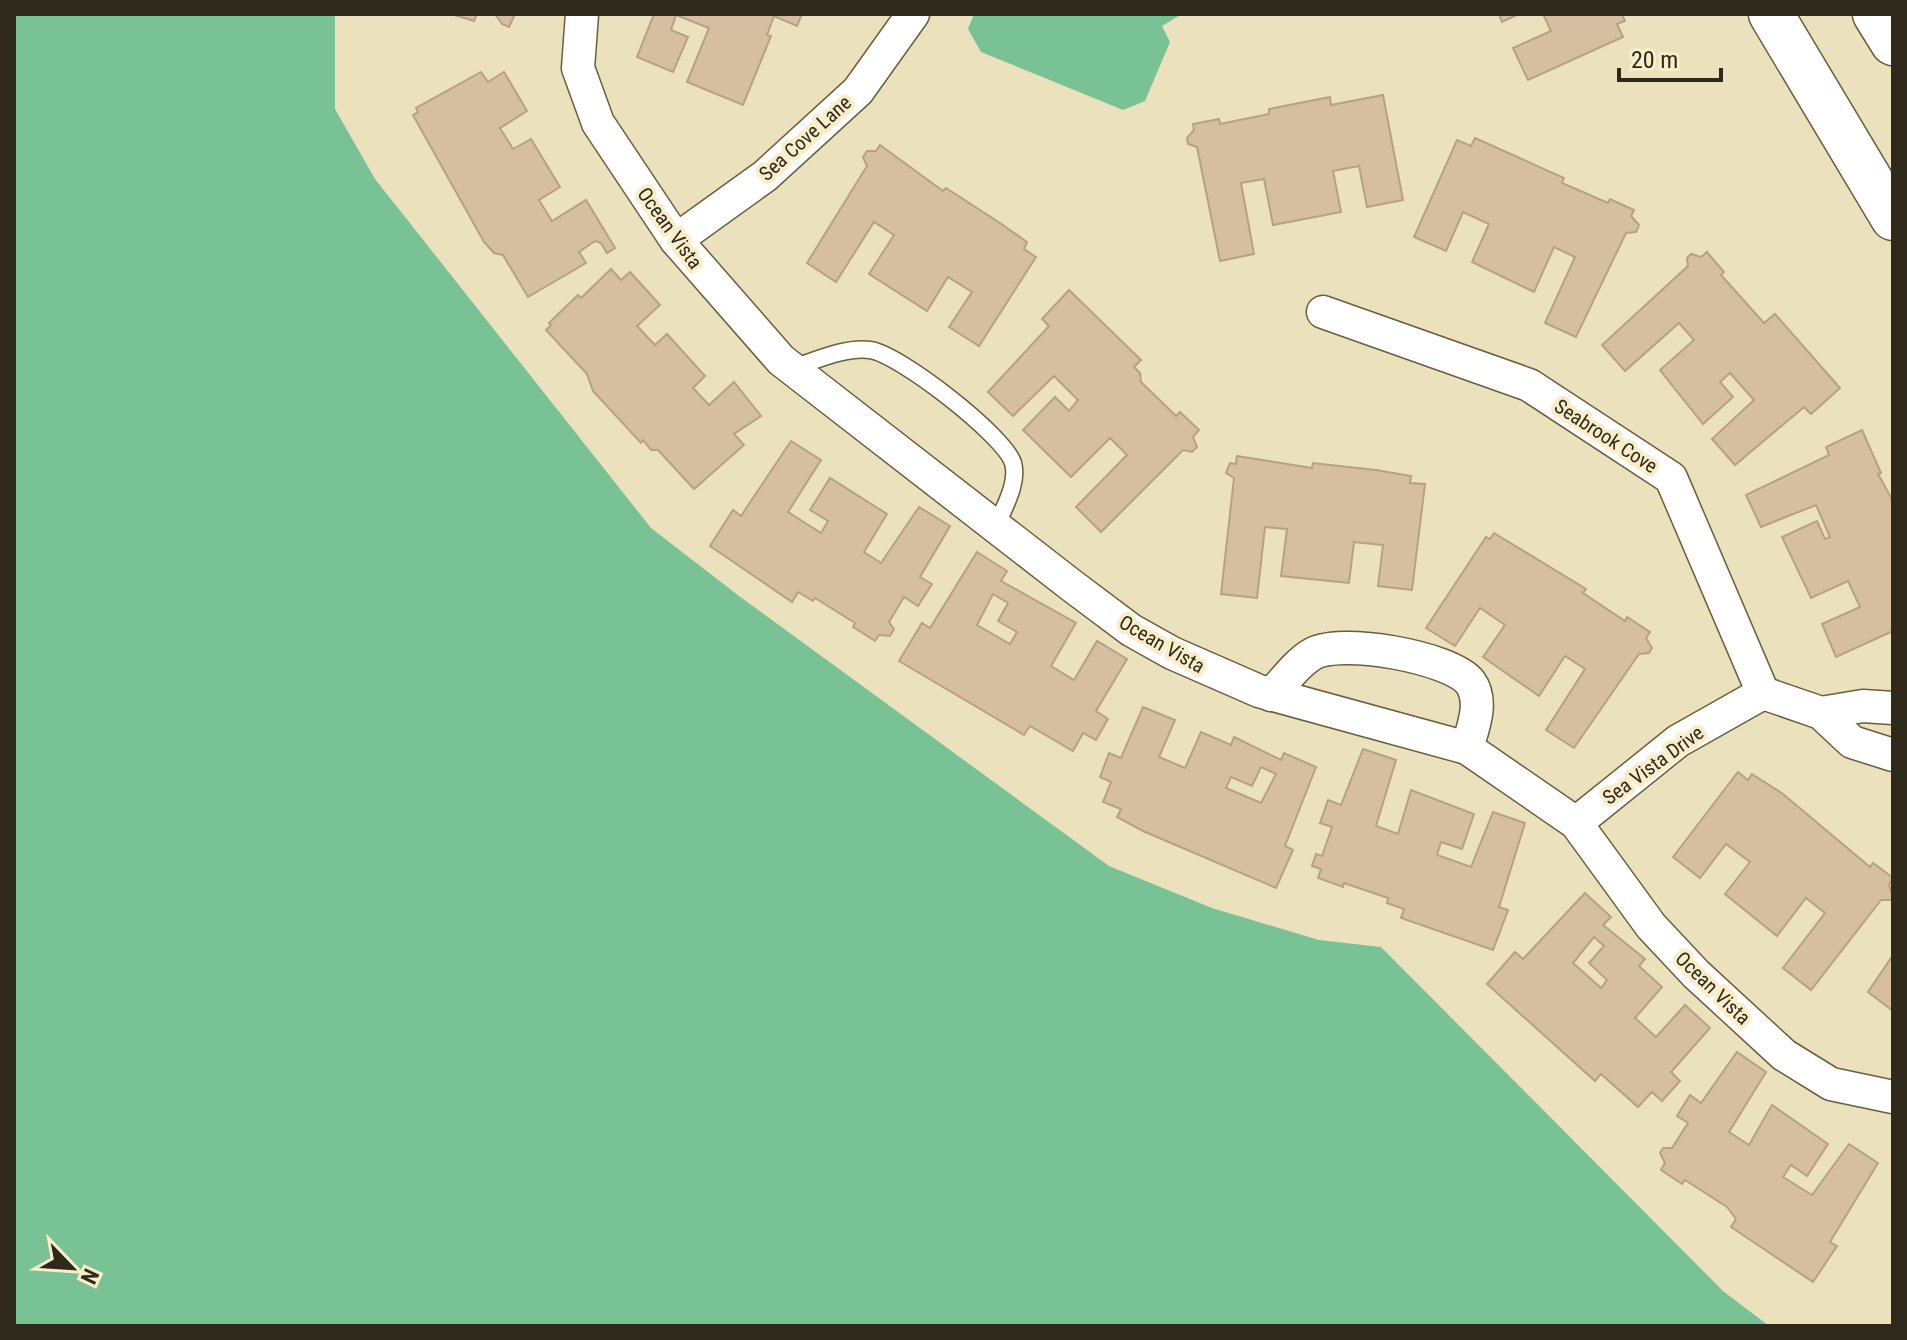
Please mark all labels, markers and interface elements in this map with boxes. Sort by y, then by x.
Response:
scale bar [1619,32,1721,82]
text: 20 m [1631,46,1678,74]
street label: Sea Cove Lane [754,90,856,186]
street label: Ocean Vista [632,183,708,273]
street label: Seabrook Cove [1550,394,1662,478]
street label: Ocean Vista [1115,610,1209,678]
street label: Sea Vista Drive [1598,720,1708,810]
street label: Ocean Vista [1671,946,1755,1030]
north arrow [32,1228,112,1308]
text: N [75,1265,104,1288]

